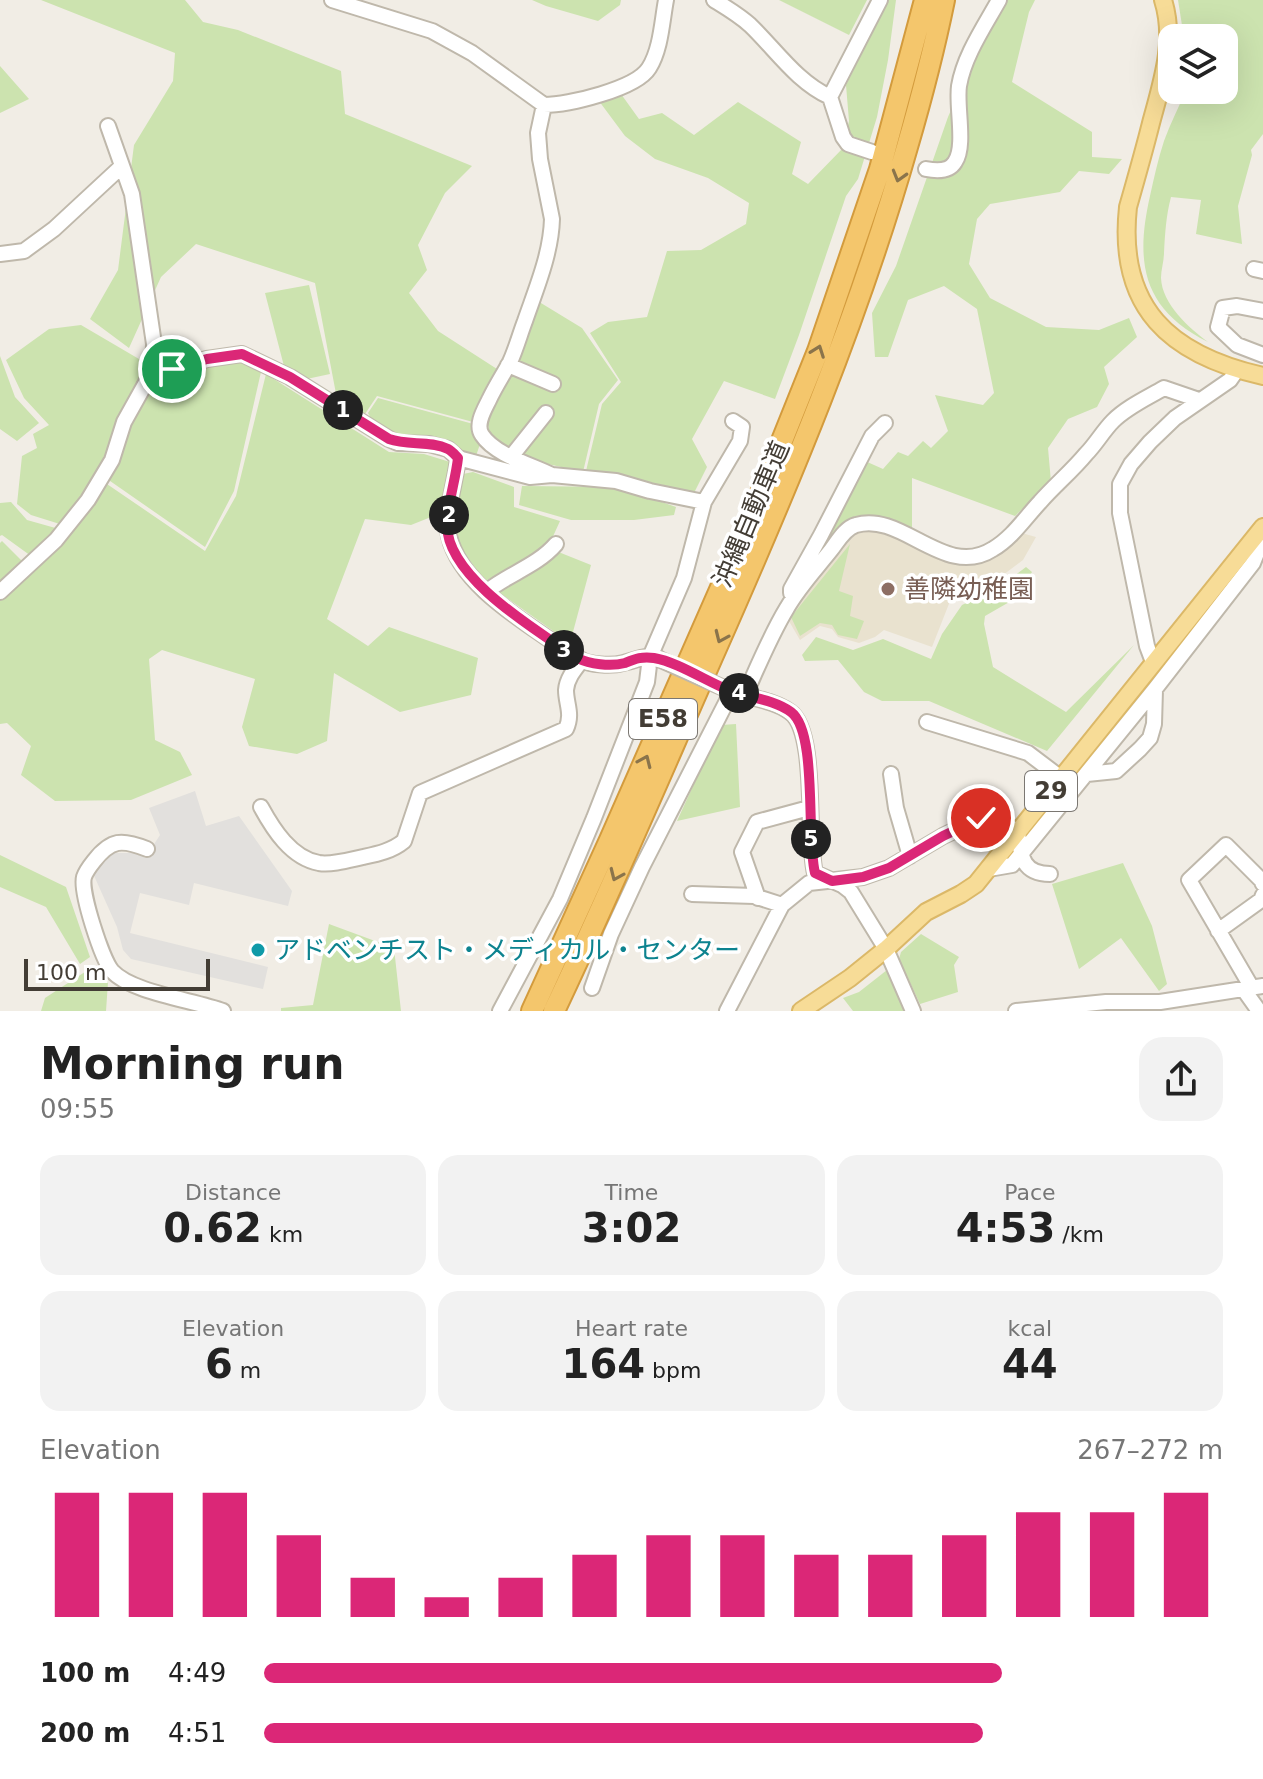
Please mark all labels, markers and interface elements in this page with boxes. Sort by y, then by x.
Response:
map controls [1158,24,1238,104]
button: layers [1158,24,1238,104]
one-way arrow [892,168,908,182]
pin [138,335,206,403]
one-way arrow [808,345,824,359]
icon: arrive [150,347,194,391]
pin: 1 [323,390,363,430]
text: 1 [335,397,351,422]
street label: 沖縄自動車道 [707,436,795,592]
pin: 2 [429,495,469,535]
text: 2 [441,502,457,527]
place label: 善隣幼稚園 [904,574,1034,604]
marker: 善隣幼稚園 [879,580,897,598]
one-way arrow [715,629,731,643]
pin: 3 [544,630,584,670]
text: 3 [556,637,572,662]
pin: 4 [719,673,759,713]
text: 4 [731,680,747,705]
road number: E58 [629,699,697,739]
one-way arrow [635,755,651,770]
road number: 29 [1025,771,1077,811]
pin [947,784,1015,852]
icon: check [959,796,1003,840]
pin: 5 [791,819,831,859]
text: 5 [803,826,819,851]
one-way arrow [610,866,626,881]
place label: アドベンチスト・メディカル・センター [274,935,740,965]
marker: アドベンチスト・メディカル・センター [249,941,267,959]
scale bar [24,955,210,991]
text: 100 m [36,960,106,985]
button: share [1139,1037,1223,1121]
text: Morning run [40,1038,345,1089]
text: 09:55 [40,1094,115,1124]
text: Distance [185,1180,281,1205]
text: Time [605,1180,658,1205]
text: Pace [1004,1180,1056,1205]
text: 0.62 [163,1205,262,1251]
text: 3:02 [582,1205,681,1251]
text: 4:53 [956,1205,1055,1251]
text: km [262,1222,303,1247]
text: /km [1055,1222,1104,1247]
text: Elevation [182,1316,284,1341]
text: Heart rate [575,1316,688,1341]
text: kcal [1008,1316,1052,1341]
text: 6 [205,1341,233,1387]
text: 164 [562,1341,645,1387]
text: 44 [1002,1341,1058,1387]
text: m [233,1358,261,1383]
text: bpm [645,1358,701,1383]
text: Elevation [40,1435,161,1465]
text: 267–272 m [1077,1435,1223,1465]
text: 100 m [40,1658,130,1688]
text: 4:49 [168,1658,226,1688]
text: 200 m [40,1718,130,1748]
text: 4:51 [168,1718,226,1748]

